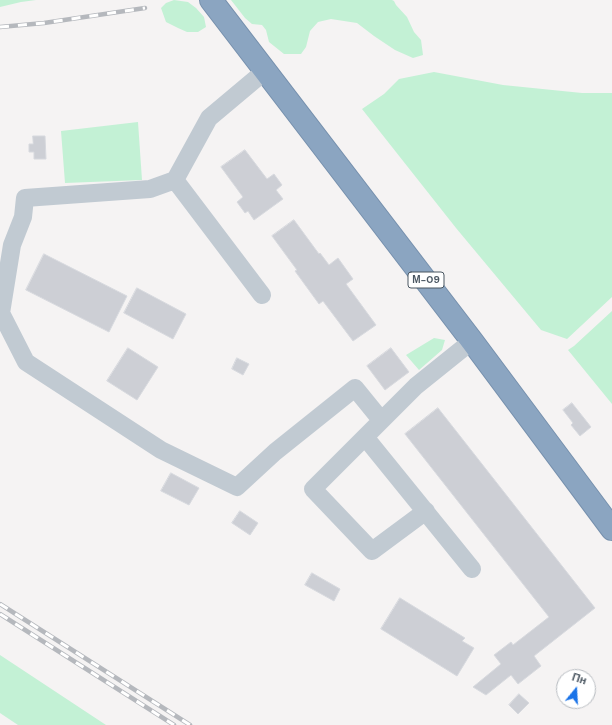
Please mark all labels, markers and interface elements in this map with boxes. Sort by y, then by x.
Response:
road number: М-09 [408,272,444,288]
north arrow [556,669,596,709]
text: Пн [570,670,588,687]

